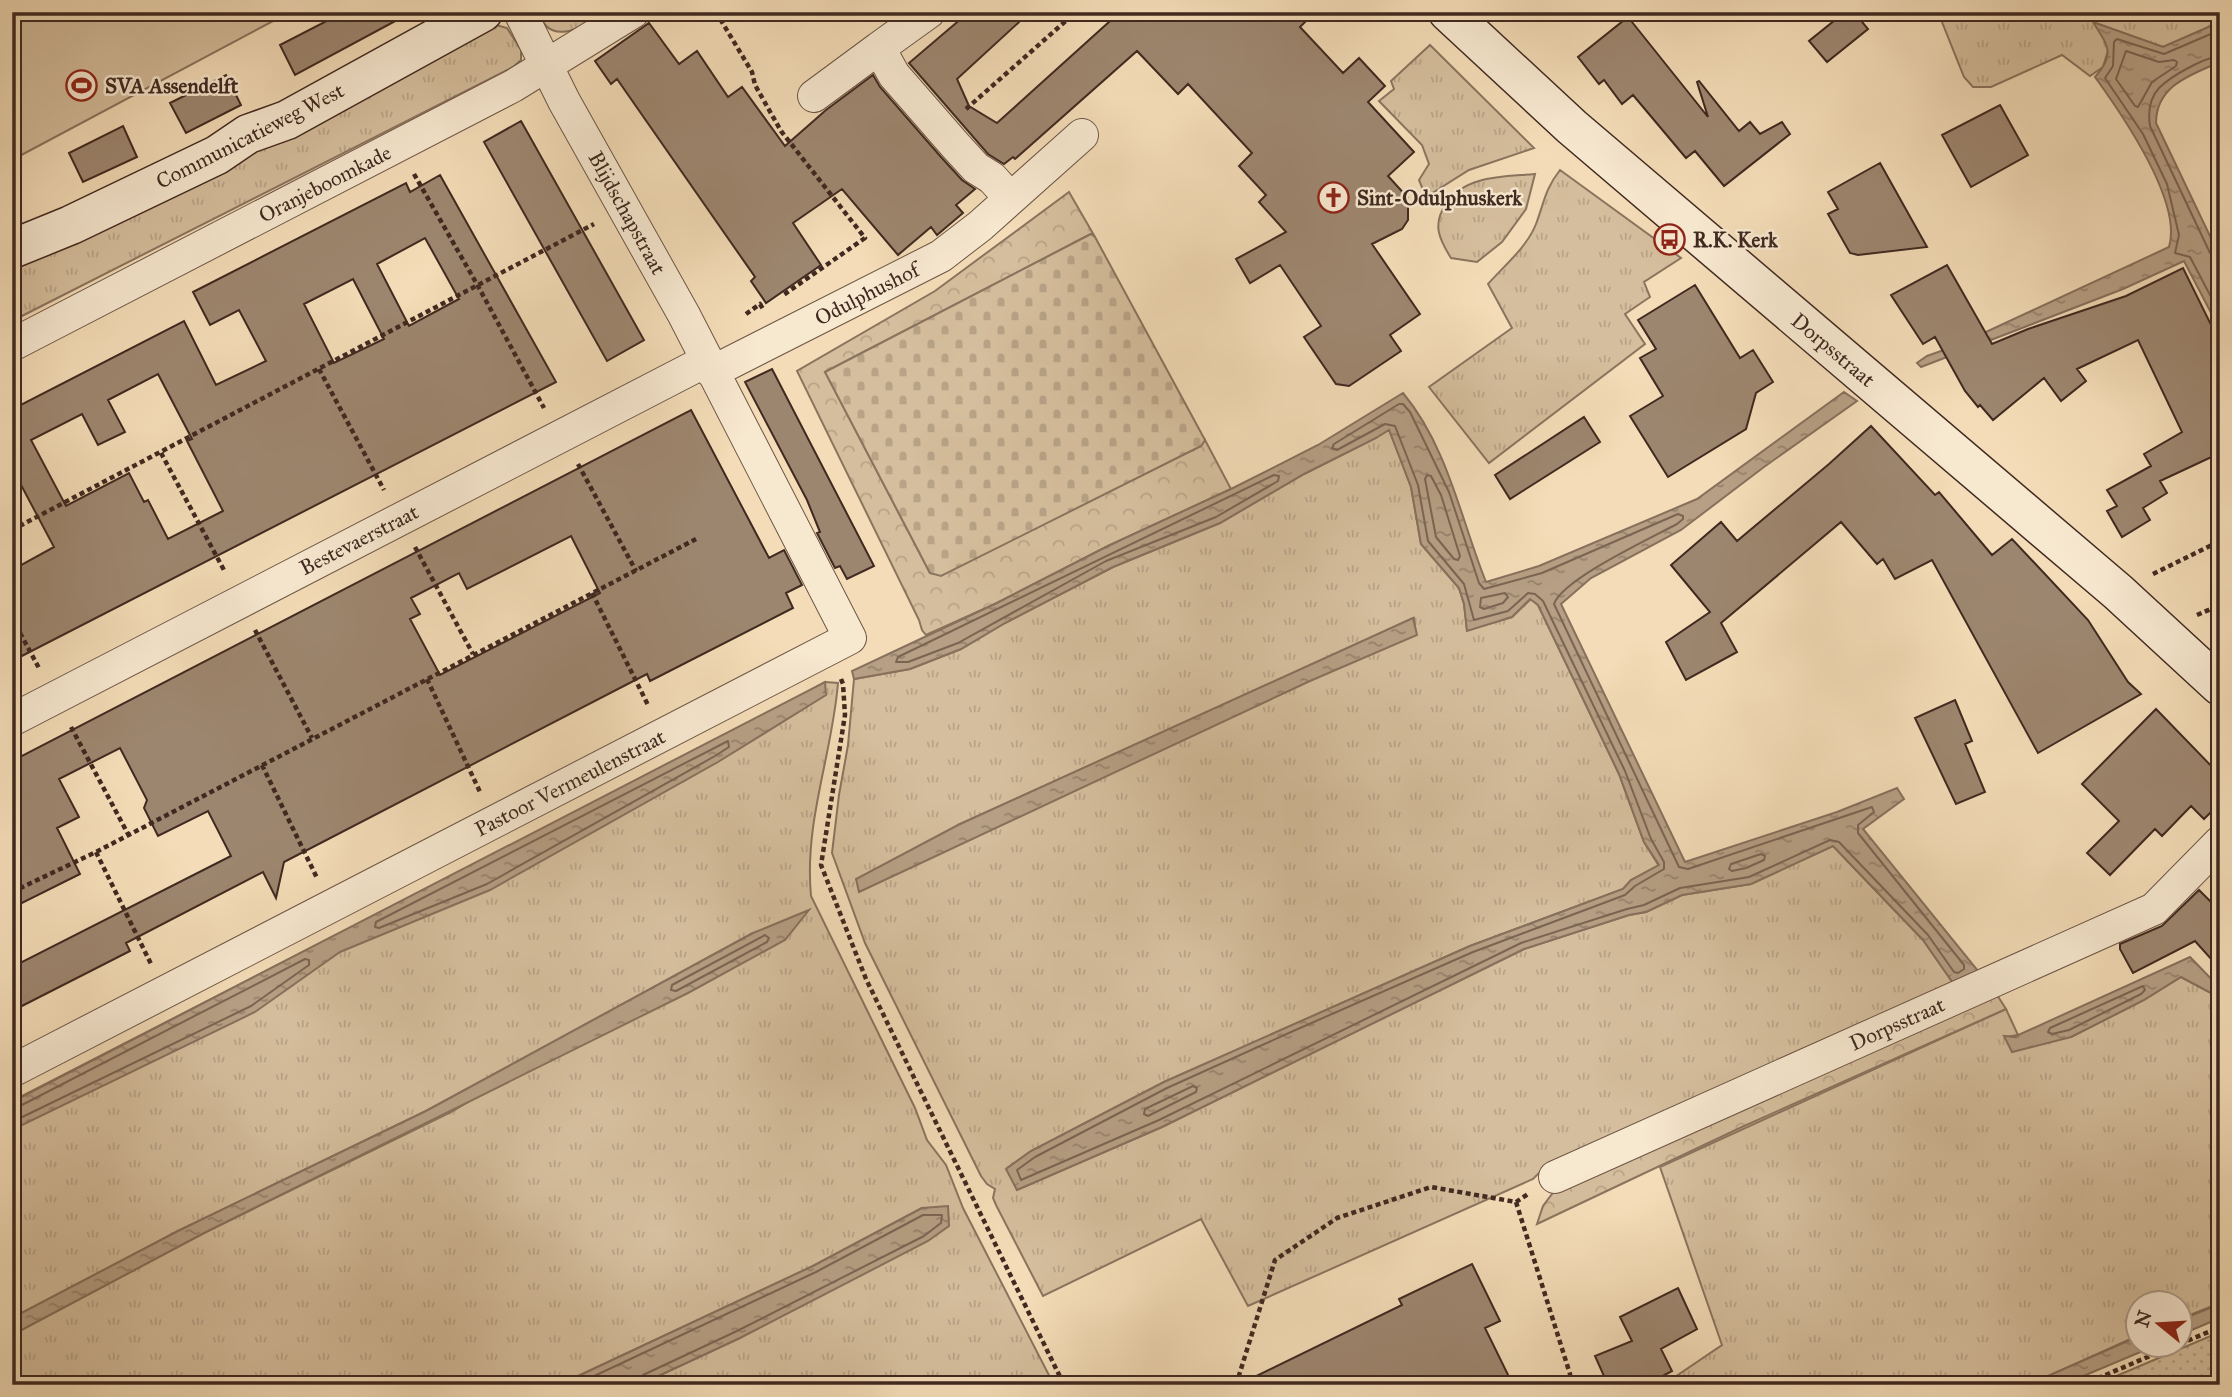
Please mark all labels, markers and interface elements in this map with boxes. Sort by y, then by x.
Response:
sports icon: SVA Assendelft [65,69,99,103]
place label: SVA Assendelft [105,73,239,99]
street label: Communicatieweg West [152,77,349,195]
street label: Oranjeboomkade [254,139,396,229]
street label: Blijdschapstraat [582,147,672,280]
church icon: Sint-Odulphuskerk [1317,181,1351,215]
place label: Sint-Odulphuskerk [1357,185,1523,211]
bus stop icon: R.K. Kerk [1653,223,1687,257]
place label: R.K. Kerk [1693,227,1779,253]
street label: Odulphushof [811,255,926,331]
street label: Dorpsstraat [1786,307,1881,393]
street label: Bestevaerstraat [295,499,423,581]
street label: Pastoor Vermeulenstraat [470,723,670,842]
street label: Dorpsstraat [1845,991,1949,1057]
north arrow [2124,1288,2194,1358]
text: N [2130,1308,2157,1330]

